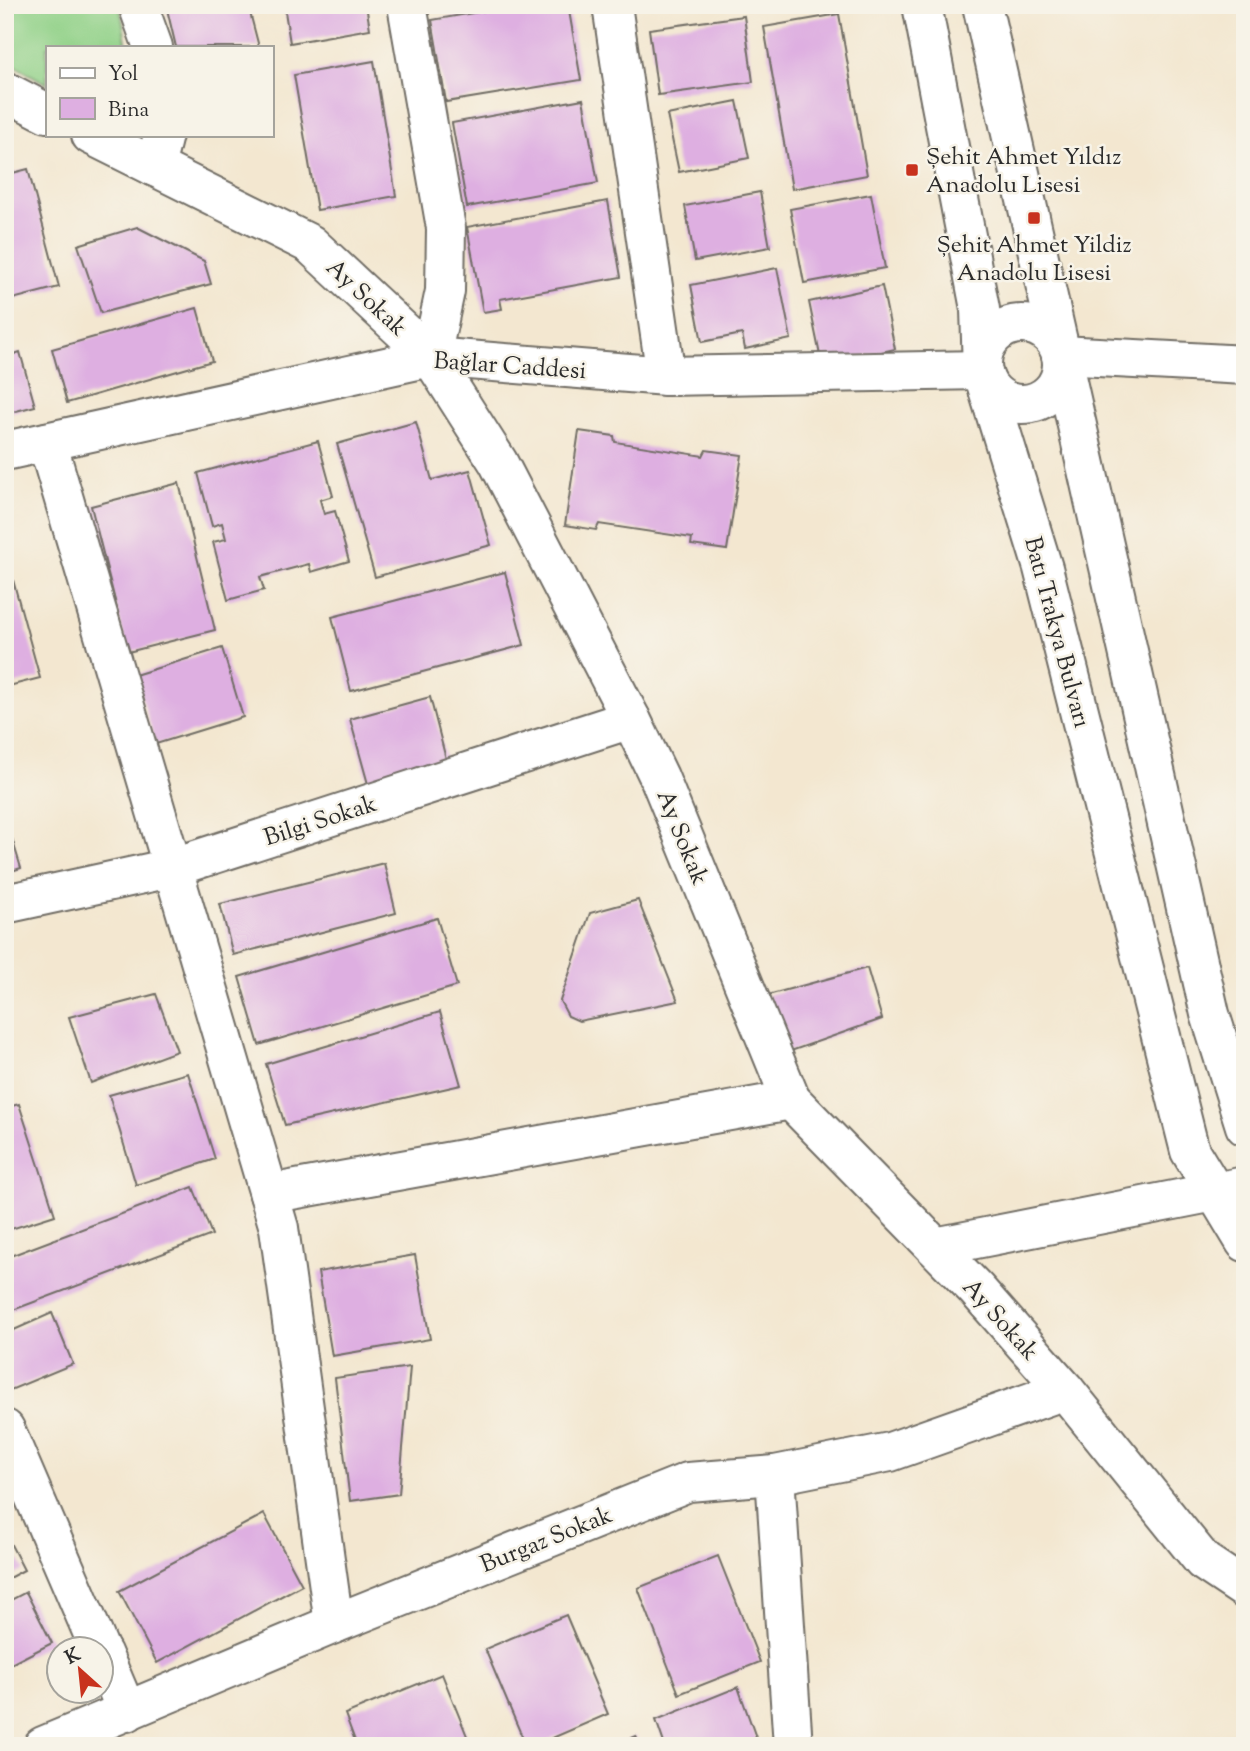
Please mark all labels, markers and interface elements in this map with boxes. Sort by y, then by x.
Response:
legend [46,46,273,136]
text: Yol [108,60,138,90]
text: Bina [108,96,150,126]
place label: Şehit Ahmet Yıldız Anadolu Lisesi [926,141,1121,203]
marker: Şehit Ahmet Yıldız Anadolu Lisesi [904,162,920,178]
marker: Şehit Ahmet Yildiz Anadolu Lisesi [1026,210,1042,226]
place label: Şehit Ahmet Yildiz Anadolu Lisesi [936,229,1132,291]
street label: Ay Sokak [318,252,414,345]
street label: Bağlar Caddesi [432,345,587,389]
street label: Batı Trakya Bulvarı [1014,533,1098,732]
street label: Ay Sokak [647,785,716,890]
street label: Bilgi Sokak [260,788,381,856]
street label: Ay Sokak [953,1272,1046,1369]
street label: Burgaz Sokak [476,1499,618,1583]
north arrow [46,1636,116,1706]
text: K [61,1642,86,1672]

